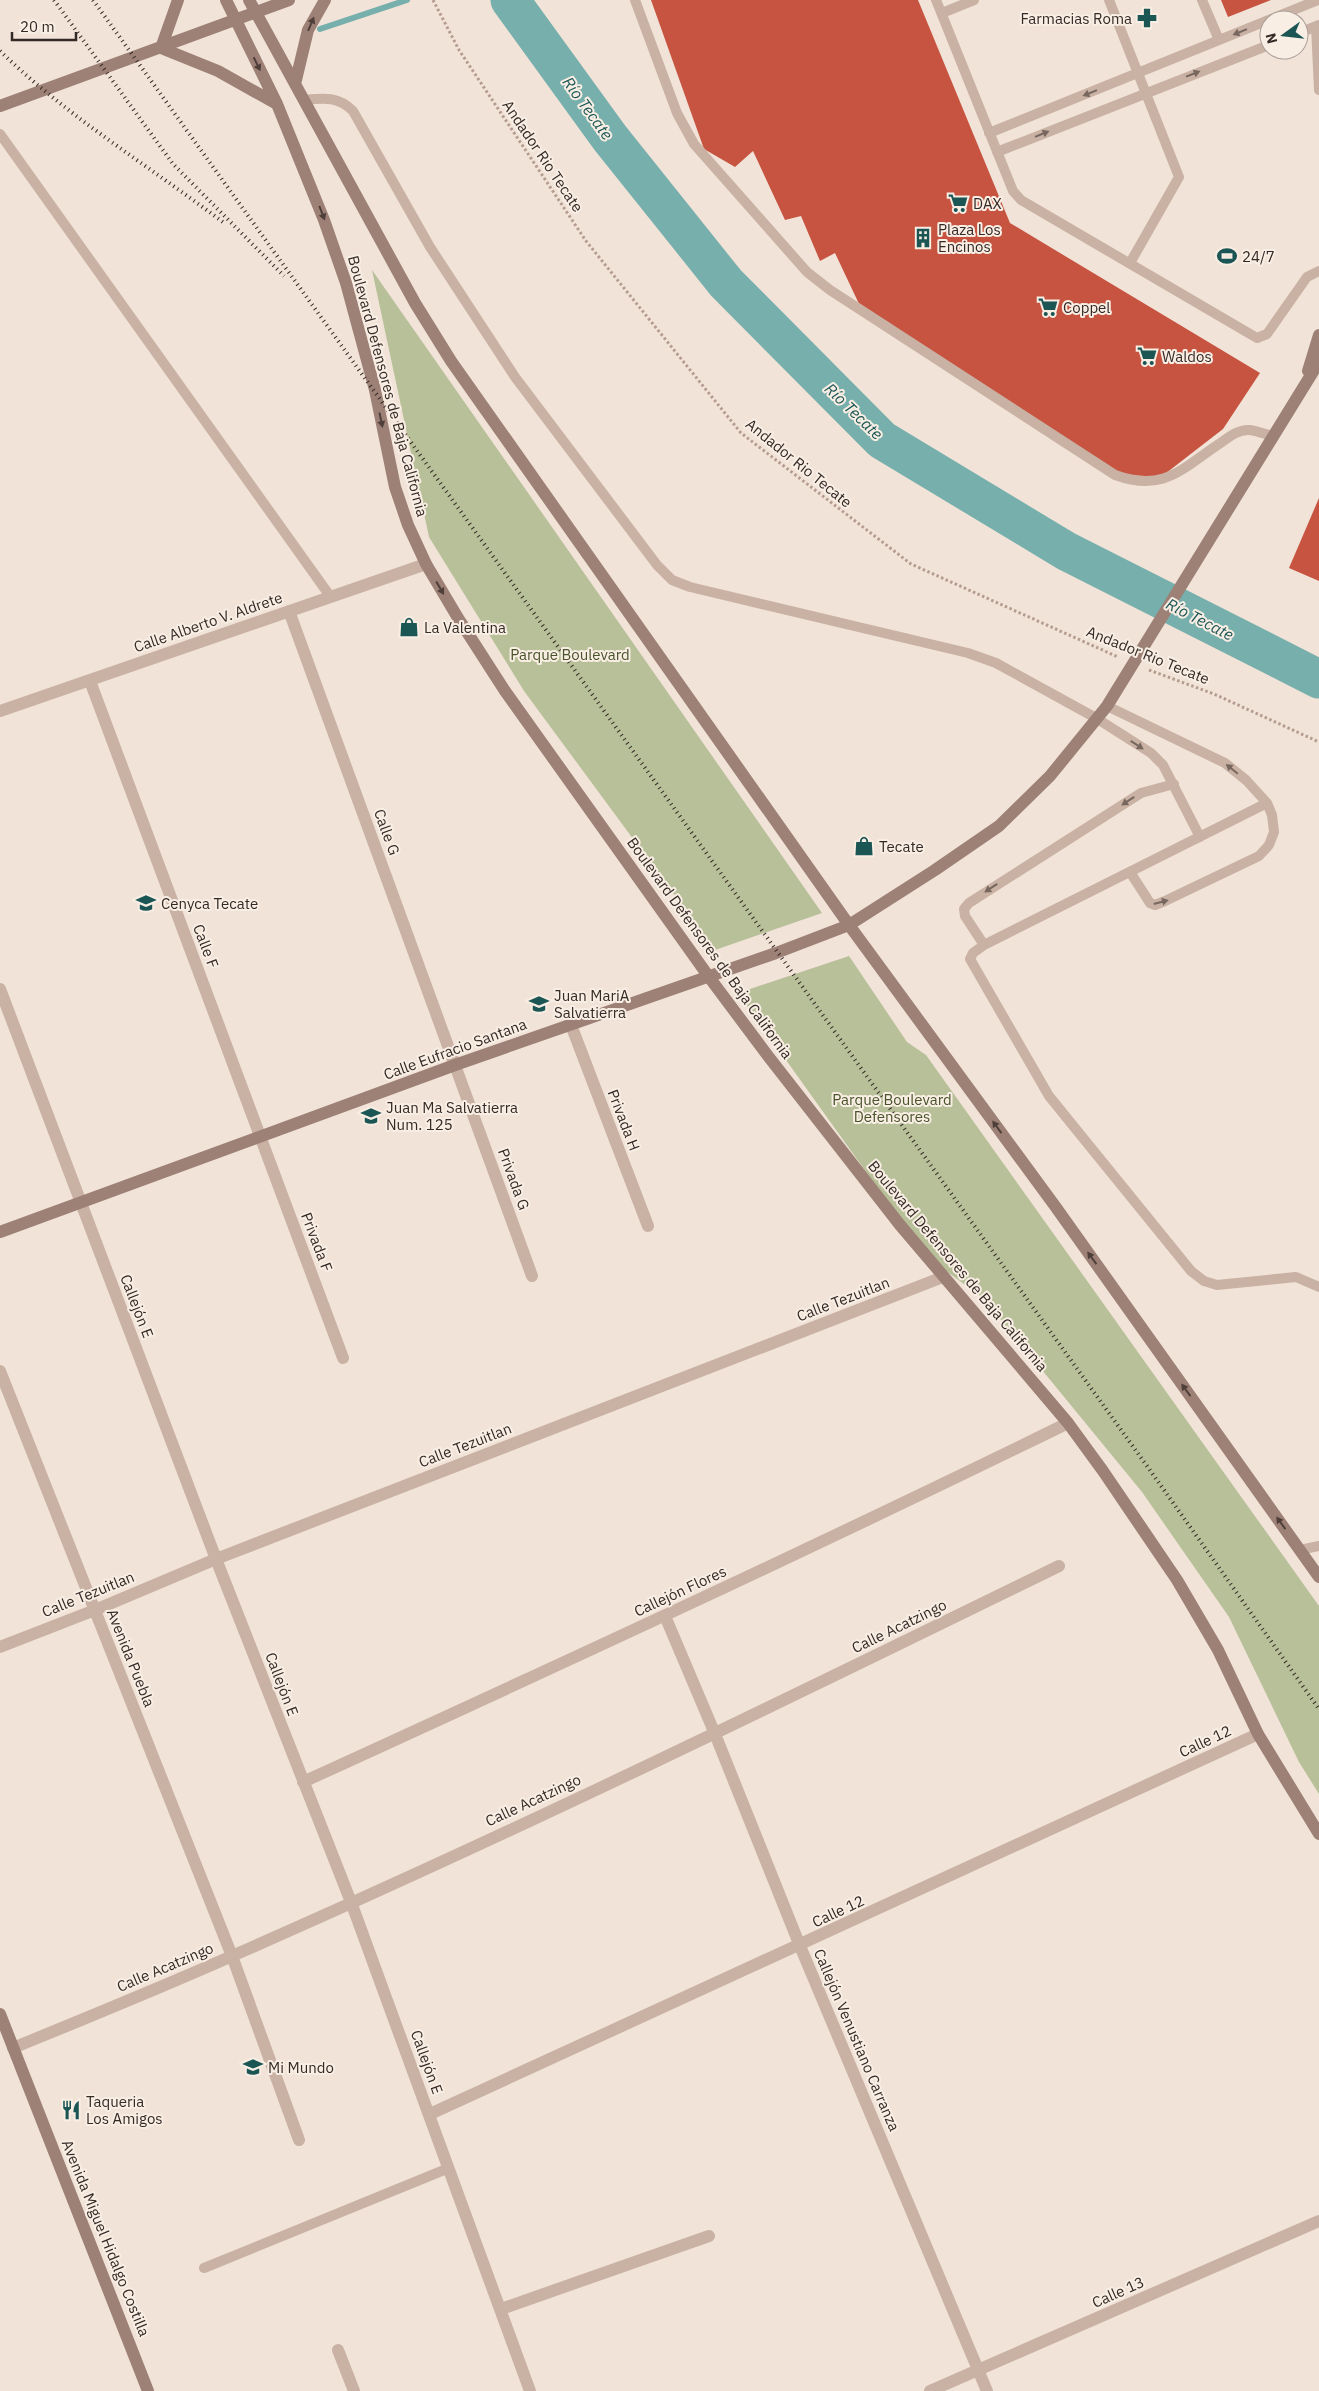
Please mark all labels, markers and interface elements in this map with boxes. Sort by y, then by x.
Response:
pharmacy icon: Farmacias Roma [1136,7,1158,29]
place label: Farmacias Roma [1021,9,1132,28]
scale bar [12,10,76,42]
north arrow [1259,10,1309,60]
text: 20 m [20,17,55,36]
one-way arrow [308,17,316,31]
one-way arrow [1233,28,1247,36]
text: N [1261,31,1281,46]
one-way arrow [254,57,262,71]
one-way arrow [1186,70,1201,78]
water label: Río Tecate [558,73,618,143]
one-way arrow [1083,89,1097,97]
street label: Andador Rio Tecate [498,96,588,216]
one-way arrow [1035,130,1049,138]
supermarket icon: DAX [947,192,969,214]
place label: DAX [973,194,1002,213]
one-way arrow [318,206,326,221]
place label: Plaza Los Encinos [938,220,1001,256]
building icon: Plaza Los Encinos [912,227,934,249]
sports icon: 24/7 [1216,245,1238,267]
place label: 24/7 [1242,247,1275,266]
street label: Boulevard Defensores de Baja California [344,253,432,519]
supermarket icon: Coppel [1037,296,1059,318]
place label: Coppel [1063,298,1110,317]
supermarket icon: Waldos [1136,345,1158,367]
place label: Waldos [1162,347,1212,366]
water label: Río Tecate [821,378,887,444]
one-way arrow [377,412,385,427]
street label: Andador Rio Tecate [742,414,856,512]
one-way arrow [436,582,445,595]
street label: Calle Alberto V. Aldrete [131,588,285,656]
water label: Río Tecate [1163,593,1237,645]
shop icon: La Valentina [398,616,420,638]
place label: La Valentina [424,618,506,637]
street label: Andador Rio Tecate [1084,622,1212,688]
park label: Parque Boulevard [510,645,630,664]
one-way arrow [1131,740,1144,749]
one-way arrow [1226,763,1239,774]
one-way arrow [1122,796,1135,806]
street label: Calle G [370,806,404,858]
street label: Boulevard Defensores de Baja California [623,833,797,1063]
shop icon: Tecate [853,835,875,857]
place label: Tecate [879,837,924,856]
one-way arrow [985,884,998,893]
school or university icon: Cenyca Tecate [135,892,157,914]
place label: Cenyca Tecate [161,894,258,913]
one-way arrow [1153,898,1169,906]
street label: Calle F [189,921,223,971]
place label: Juan MariA Salvatierra [554,986,630,1022]
school or university icon: Juan MariA Salvatierra [528,993,550,1015]
street label: Calle Eufracio Santana [381,1014,529,1084]
street label: Privada H [604,1087,644,1153]
park label: Parque Boulevard Defensores [832,1090,952,1126]
place label: Juan Ma Salvatierra Num. 125 [386,1098,518,1134]
school or university icon: Juan Ma Salvatierra Num. 125 [360,1105,382,1127]
one-way arrow [991,1121,1002,1134]
street label: Privada G [494,1146,534,1212]
street label: Boulevard Defensores de Baja California [864,1157,1052,1375]
street label: Privada F [297,1210,337,1274]
one-way arrow [1087,1251,1097,1265]
street label: Callejón E [116,1272,158,1340]
street label: Calle Tezuitlan [794,1273,892,1325]
one-way arrow [1181,1384,1191,1397]
street label: Calle Tezuitlan [416,1419,514,1471]
one-way arrow [1276,1516,1286,1530]
street label: Callejón Flores [631,1561,729,1621]
street label: Calle Tezuitlan [39,1567,137,1621]
street label: Calle Acatzingo [849,1595,949,1657]
street label: Avenida Puebla [103,1606,159,1710]
street label: Callejón E [261,1650,303,1718]
street label: Calle 12 [1176,1721,1234,1761]
street label: Calle Acatzingo [482,1770,584,1830]
street label: Calle 12 [809,1891,867,1931]
street label: Calle Acatzingo [114,1938,216,1996]
street label: Callejón Venustiano Carranza [810,1946,904,2134]
street label: Callejón E [407,2027,447,2097]
school or university icon: Mi Mundo [242,2056,264,2078]
place label: Mi Mundo [268,2058,334,2077]
place label: Taqueria Los Amigos [86,2092,163,2128]
restaurant icon: Taqueria Los Amigos [60,2099,82,2121]
street label: Avenida Miguel Hidalgo Costilla [58,2137,154,2339]
street label: Calle 13 [1089,2272,1147,2312]

